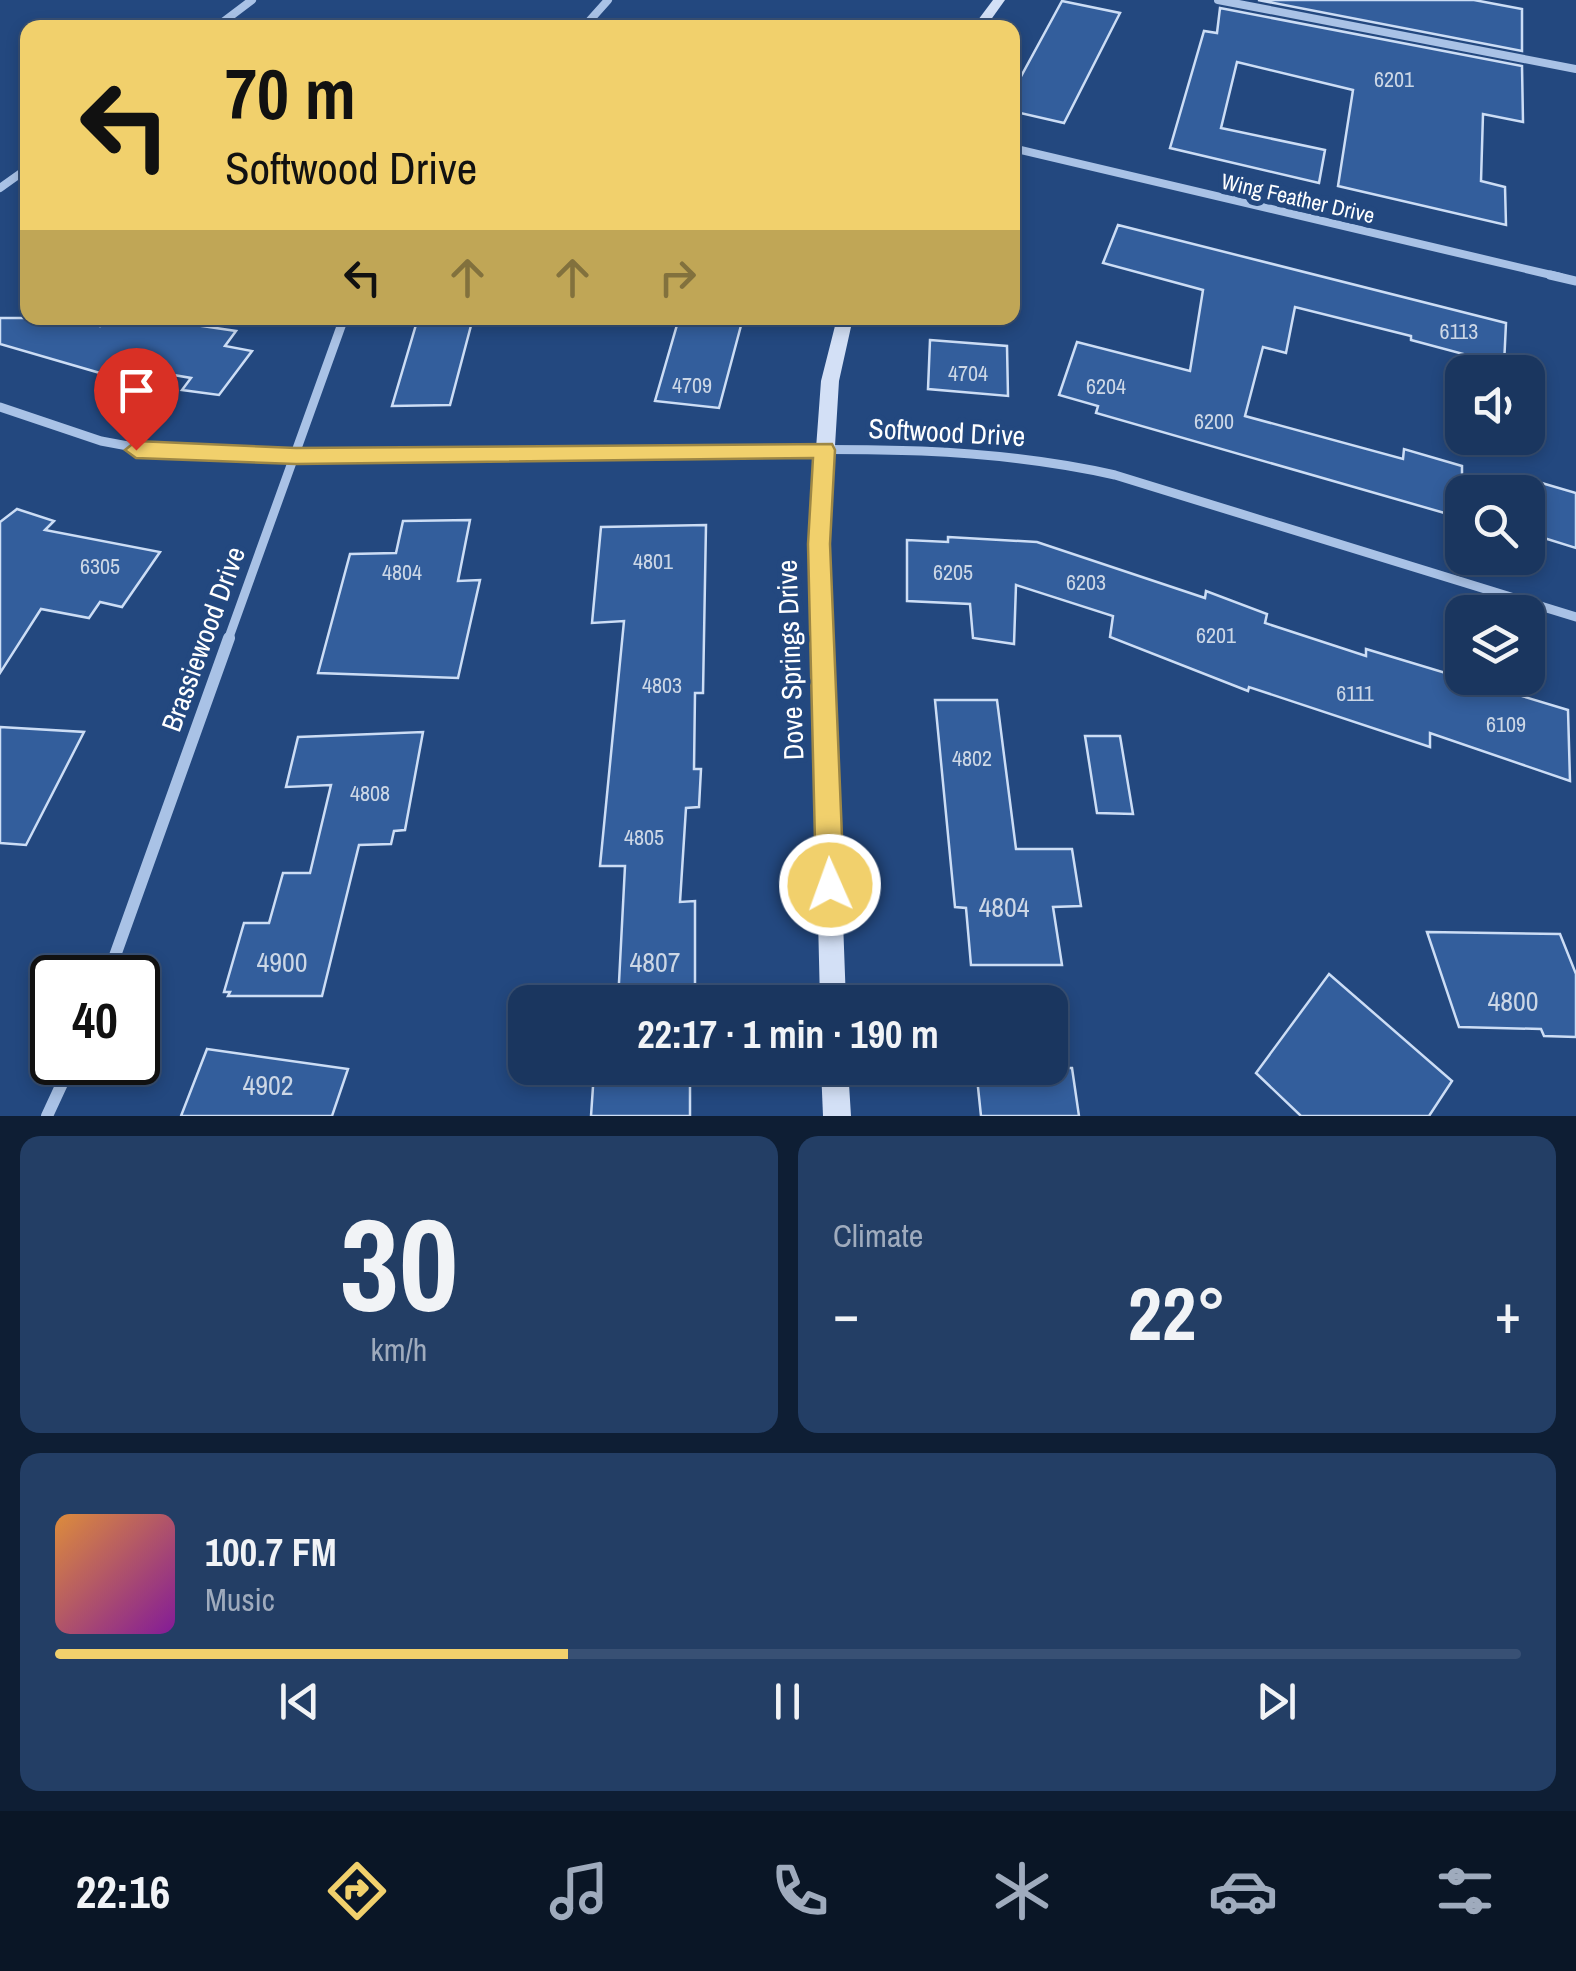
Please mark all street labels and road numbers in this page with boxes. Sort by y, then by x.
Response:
street label: Wing Feather Drive [1218,166,1378,230]
street label: Softwood Drive [868,409,1026,455]
street label: Brassiewood Drive [152,541,254,737]
street label: Dove Springs Drive [768,559,812,761]

